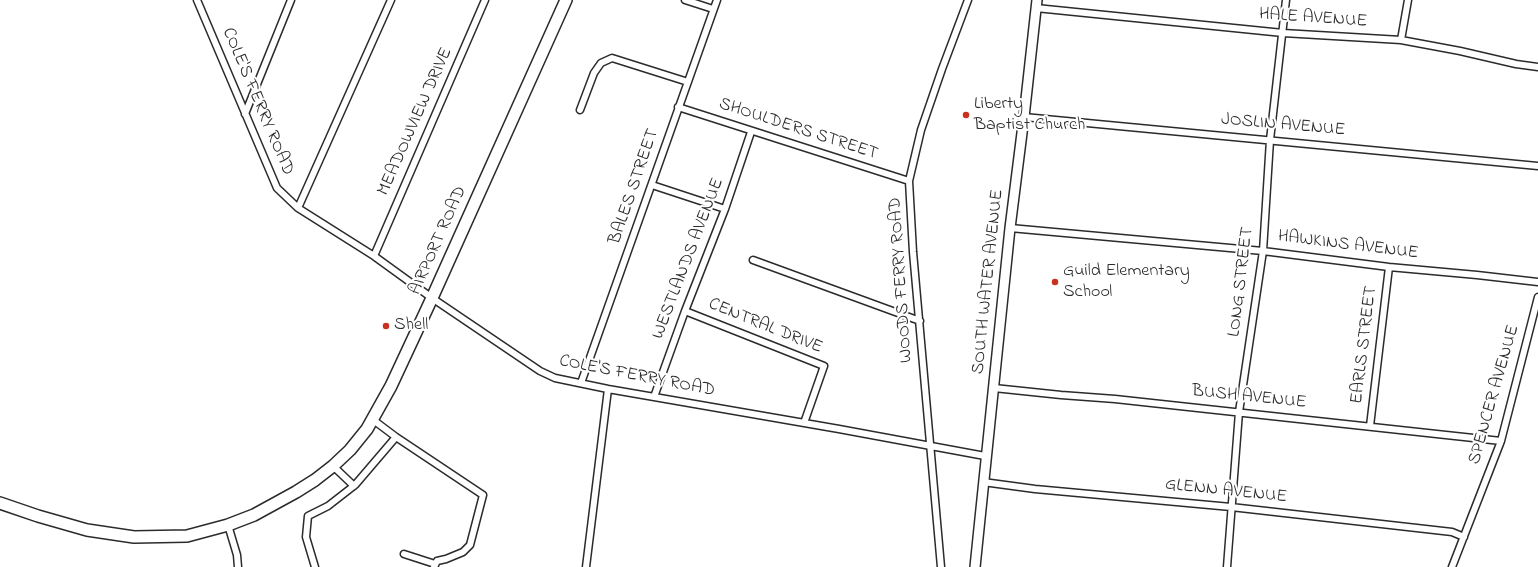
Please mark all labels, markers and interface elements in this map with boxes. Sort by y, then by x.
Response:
street label: HALE AVENUE [1258,4,1368,34]
street label: COLE'S FERRY ROAD [216,25,298,179]
street label: MEADOWVIEW DRIVE [374,45,458,199]
street label: SHOULDERS STREET [716,94,880,166]
place label: Liberty Baptist Church [974,94,1085,136]
marker: Liberty Baptist Church [961,110,971,120]
street label: JOSLIN AVENUE [1220,110,1346,142]
street label: BALES STREET [605,126,665,248]
street label: WESTLANDS AVENUE [648,175,730,343]
street label: AIRPORT ROAD [405,183,473,299]
street label: SOUTH WATER AVENUE [969,189,1009,375]
street label: WOODS FERRY ROAD [885,197,919,363]
street label: LONG STREET [1225,226,1259,338]
street label: HAWKINS AVENUE [1276,227,1420,265]
place label: Guild Elementary School [1063,261,1190,304]
marker: Guild Elementary School [1050,277,1060,287]
street label: EARLS STREET [1347,285,1383,405]
street label: CENTRAL DRIVE [705,294,825,360]
place label: Shell [394,315,428,337]
marker: Shell [381,321,391,331]
street label: SPENCER AVENUE [1465,323,1525,467]
street label: COLE'S FERRY ROAD [557,351,717,403]
street label: BUSH AVENUE [1191,381,1307,415]
street label: GLENN AVENUE [1164,475,1288,509]

